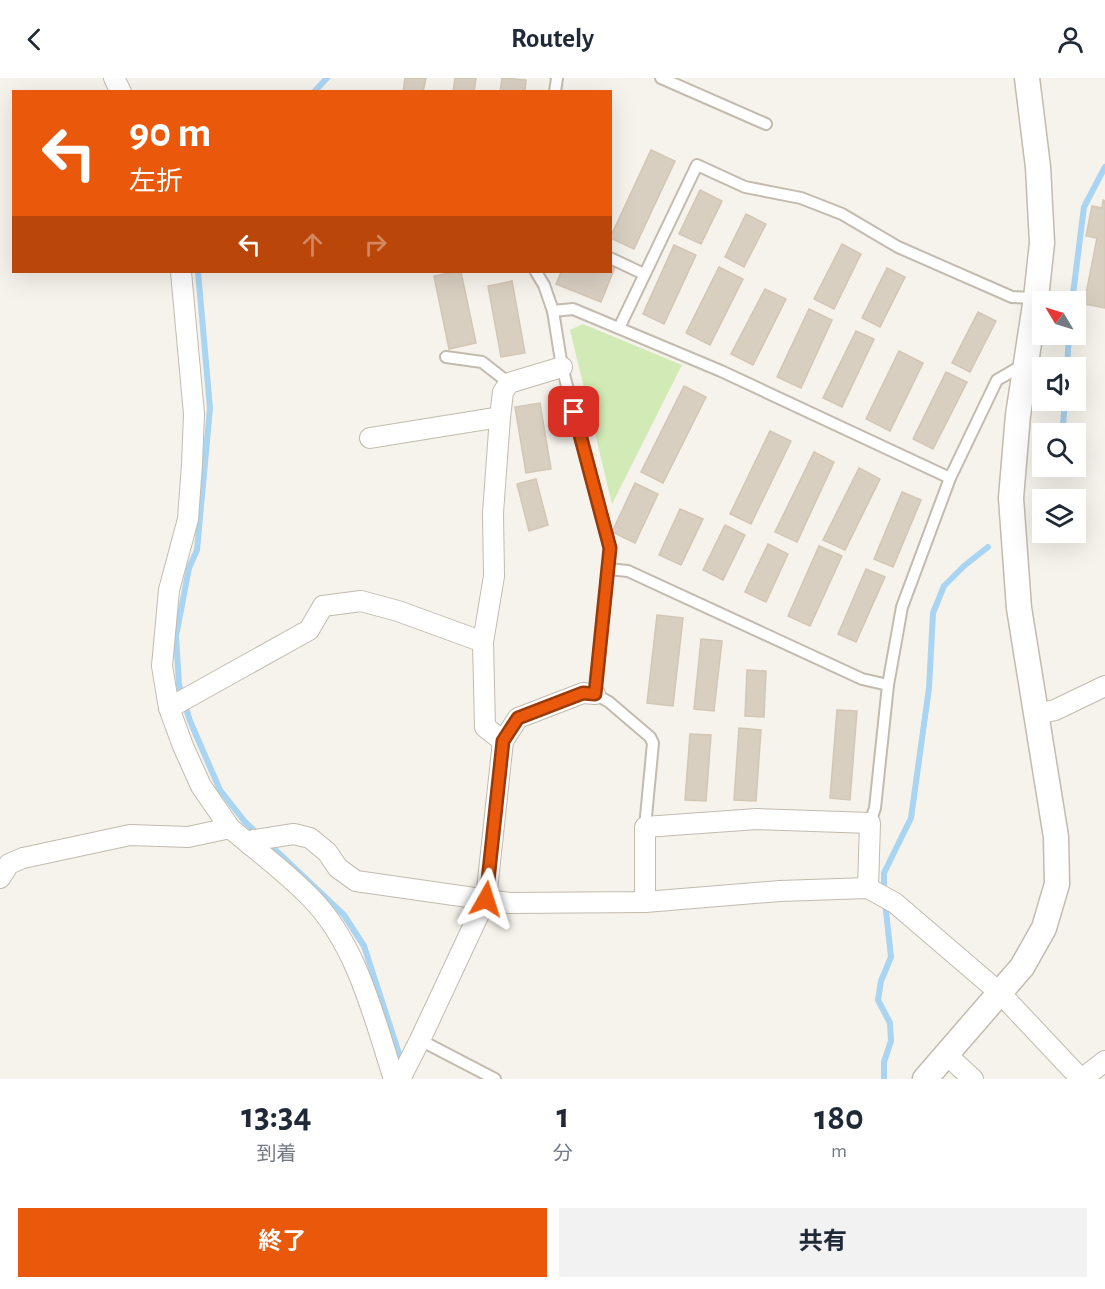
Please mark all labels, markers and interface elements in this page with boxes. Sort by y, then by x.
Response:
icon: back [18,23,51,56]
icon: person [1054,23,1087,56]
text: Routely [511,25,594,52]
text: 90 m [129,112,211,154]
icon: left [30,114,108,192]
text: 左折 [129,168,183,195]
icon: left [233,228,266,261]
icon: ahead [296,228,329,261]
icon: right [359,228,392,261]
north arrow [1032,291,1086,345]
map controls [1032,291,1086,543]
button: sound [1032,357,1086,411]
pin [548,386,599,437]
icon: arrive [557,395,590,428]
button: search [1032,423,1086,477]
button: layers [1032,489,1086,543]
position arrow [454,867,518,931]
text: 13:34 [241,1098,312,1134]
text: 1 [556,1098,569,1134]
text: 180 [814,1100,864,1136]
text: m [831,1141,847,1161]
text: 到着 [256,1144,296,1164]
text: 分 [553,1144,573,1164]
button: 終了 [18,1208,547,1277]
button: 共有 [559,1208,1087,1277]

